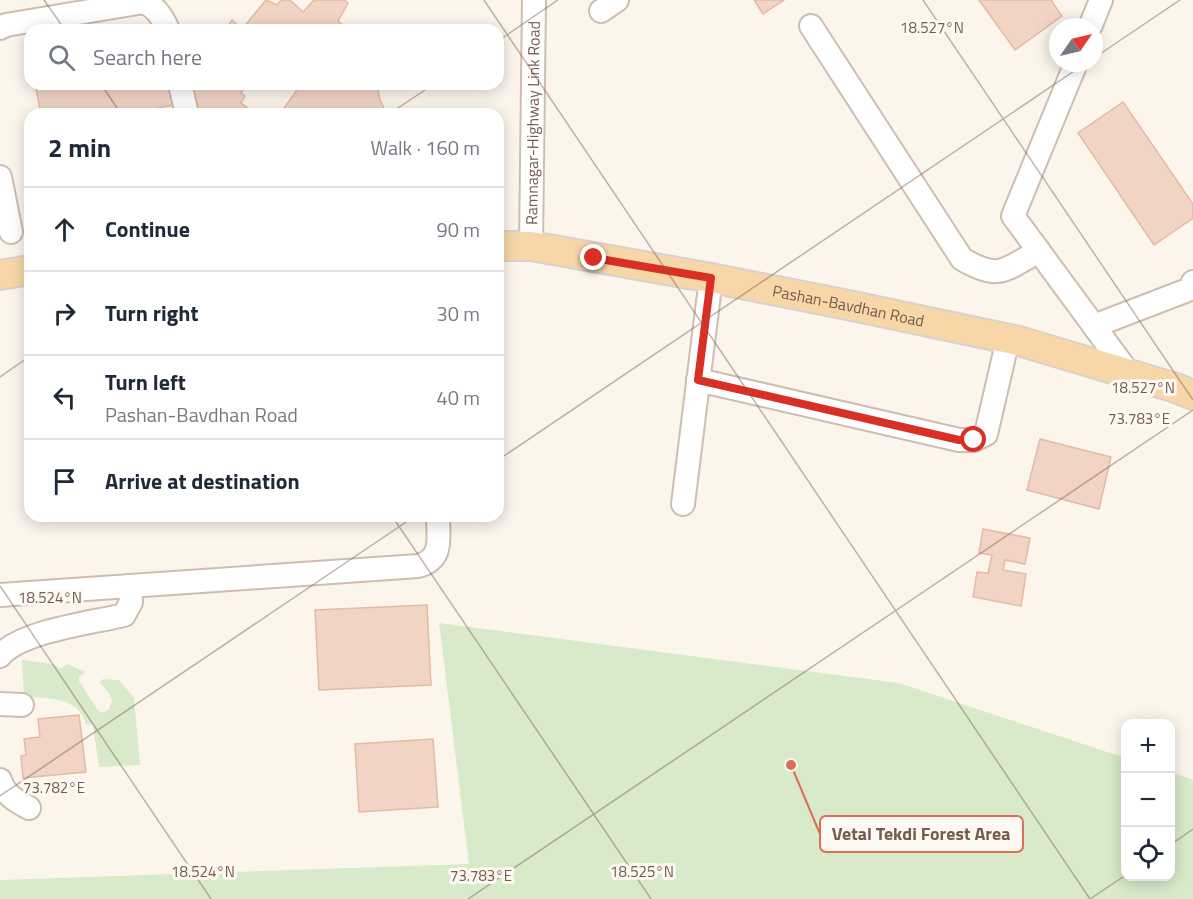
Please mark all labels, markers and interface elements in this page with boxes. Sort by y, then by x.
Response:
text: 18.527°N [900,16,964,39]
north arrow [1049,18,1103,72]
street label: Ramnagar-Highway Link Road [519,21,546,225]
search box [24,24,504,90]
text: Search here [93,40,202,74]
icon: search [45,41,78,74]
text: 2 min [48,128,111,167]
text: Walk · 160 m [371,132,480,163]
text: Continue [105,212,190,246]
icon: ahead [48,213,81,246]
text: 90 m [436,214,480,245]
route end [580,244,606,270]
street label: Pashan-Bavdhan Road [770,278,927,333]
text: Turn right [105,296,199,330]
icon: right [48,297,81,330]
text: 30 m [436,298,480,329]
text: Turn left [105,365,186,399]
text: 18.527°N [1111,376,1175,399]
icon: left [48,381,81,414]
text: 40 m [436,382,480,413]
text: Pashan-Bavdhan Road [105,399,298,430]
text: 73.783°E [1108,407,1170,430]
route start [960,426,986,452]
text: Arrive at destination [105,464,300,498]
icon: arrive [48,465,81,498]
text: 18.524°N [18,586,82,609]
map controls [1121,719,1175,881]
button: + [1121,719,1175,773]
button: − [1121,773,1175,827]
text: 73.782°E [23,776,85,799]
callout: Vetal Tekdi Forest Area [820,816,1023,852]
text: Vetal Tekdi Forest Area [832,820,1010,847]
button: locate [1121,827,1175,881]
text: 18.524°N [171,860,235,883]
text: 18.525°N [610,860,674,883]
text: 73.783°E [450,864,512,887]

